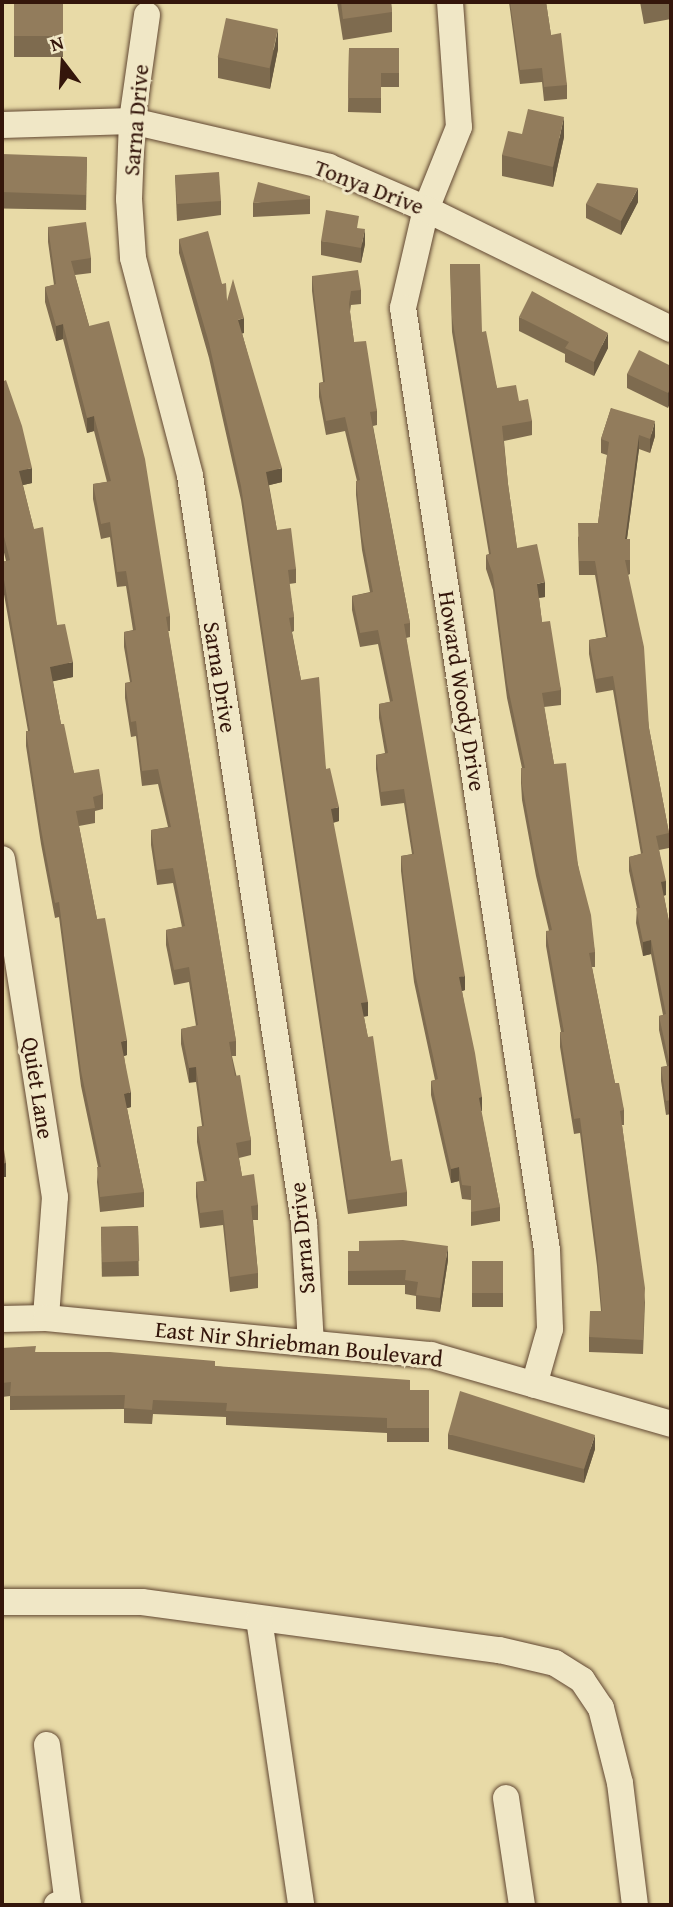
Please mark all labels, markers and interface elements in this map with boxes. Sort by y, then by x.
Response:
north arrow [28,28,98,98]
text: N [47,28,67,58]
street label: Sarna Drive [117,63,155,177]
street label: Tonya Drive [310,153,428,221]
street label: Howard Woody Drive [433,589,491,793]
street label: Sarna Drive [198,620,242,734]
street label: Quiet Lane [16,1035,60,1141]
street label: Sarna Drive [283,1181,321,1295]
street label: East Nir Shriebman Boulevard [154,1315,444,1373]

